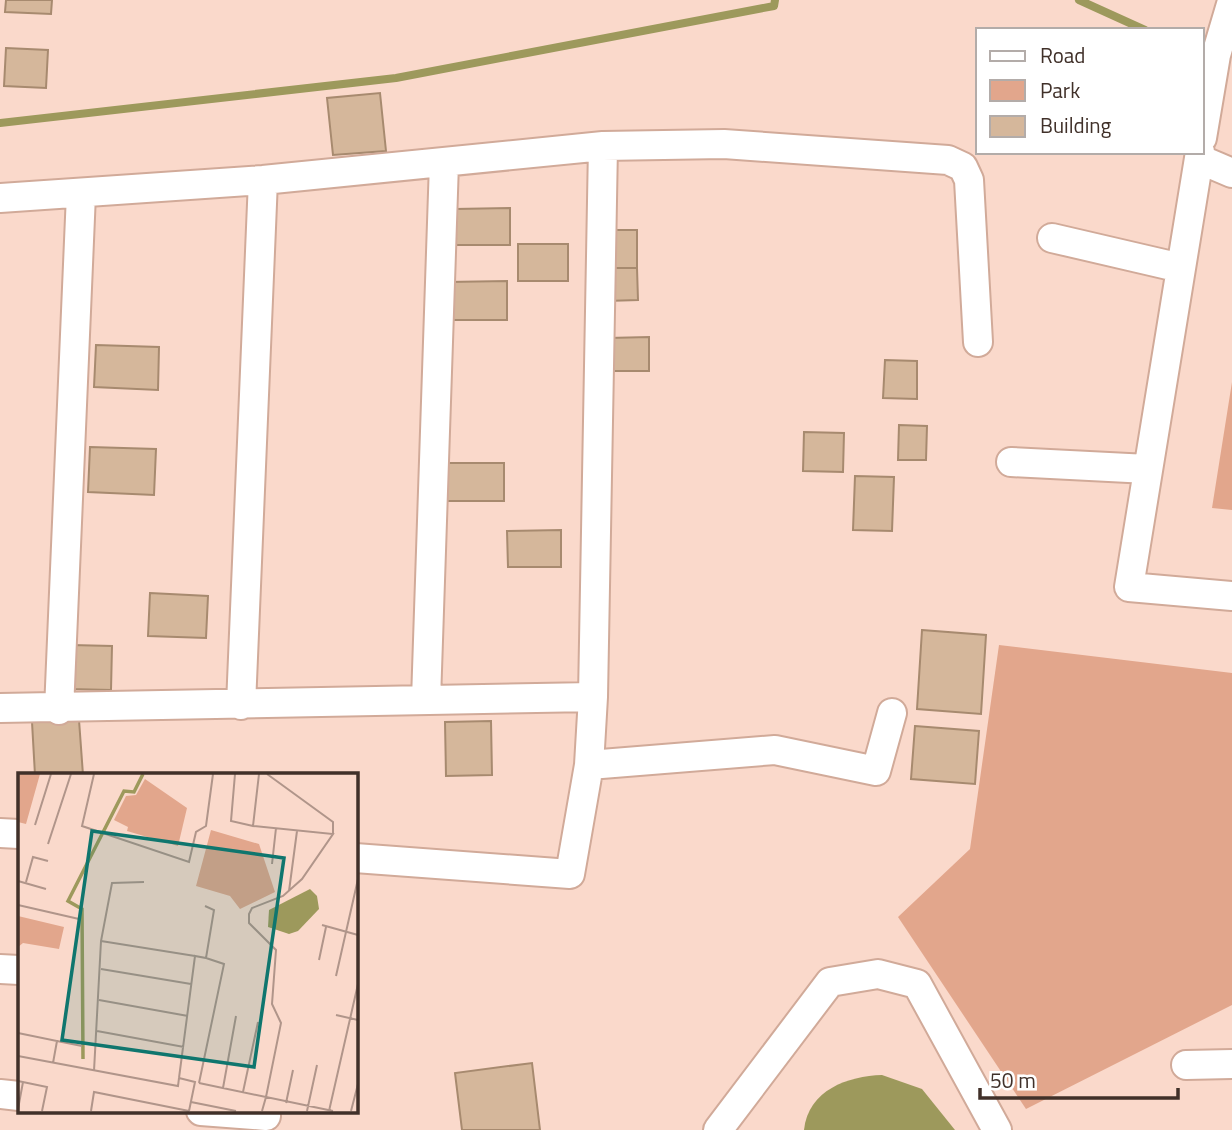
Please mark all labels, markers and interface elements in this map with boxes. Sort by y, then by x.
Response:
legend [976,28,1204,154]
text: Road [1040,39,1085,71]
text: Park [1040,74,1080,106]
text: Building [1040,109,1112,141]
inset map [18,773,357,1112]
scale bar [980,1056,1178,1100]
text: 50 m [990,1064,1036,1096]

